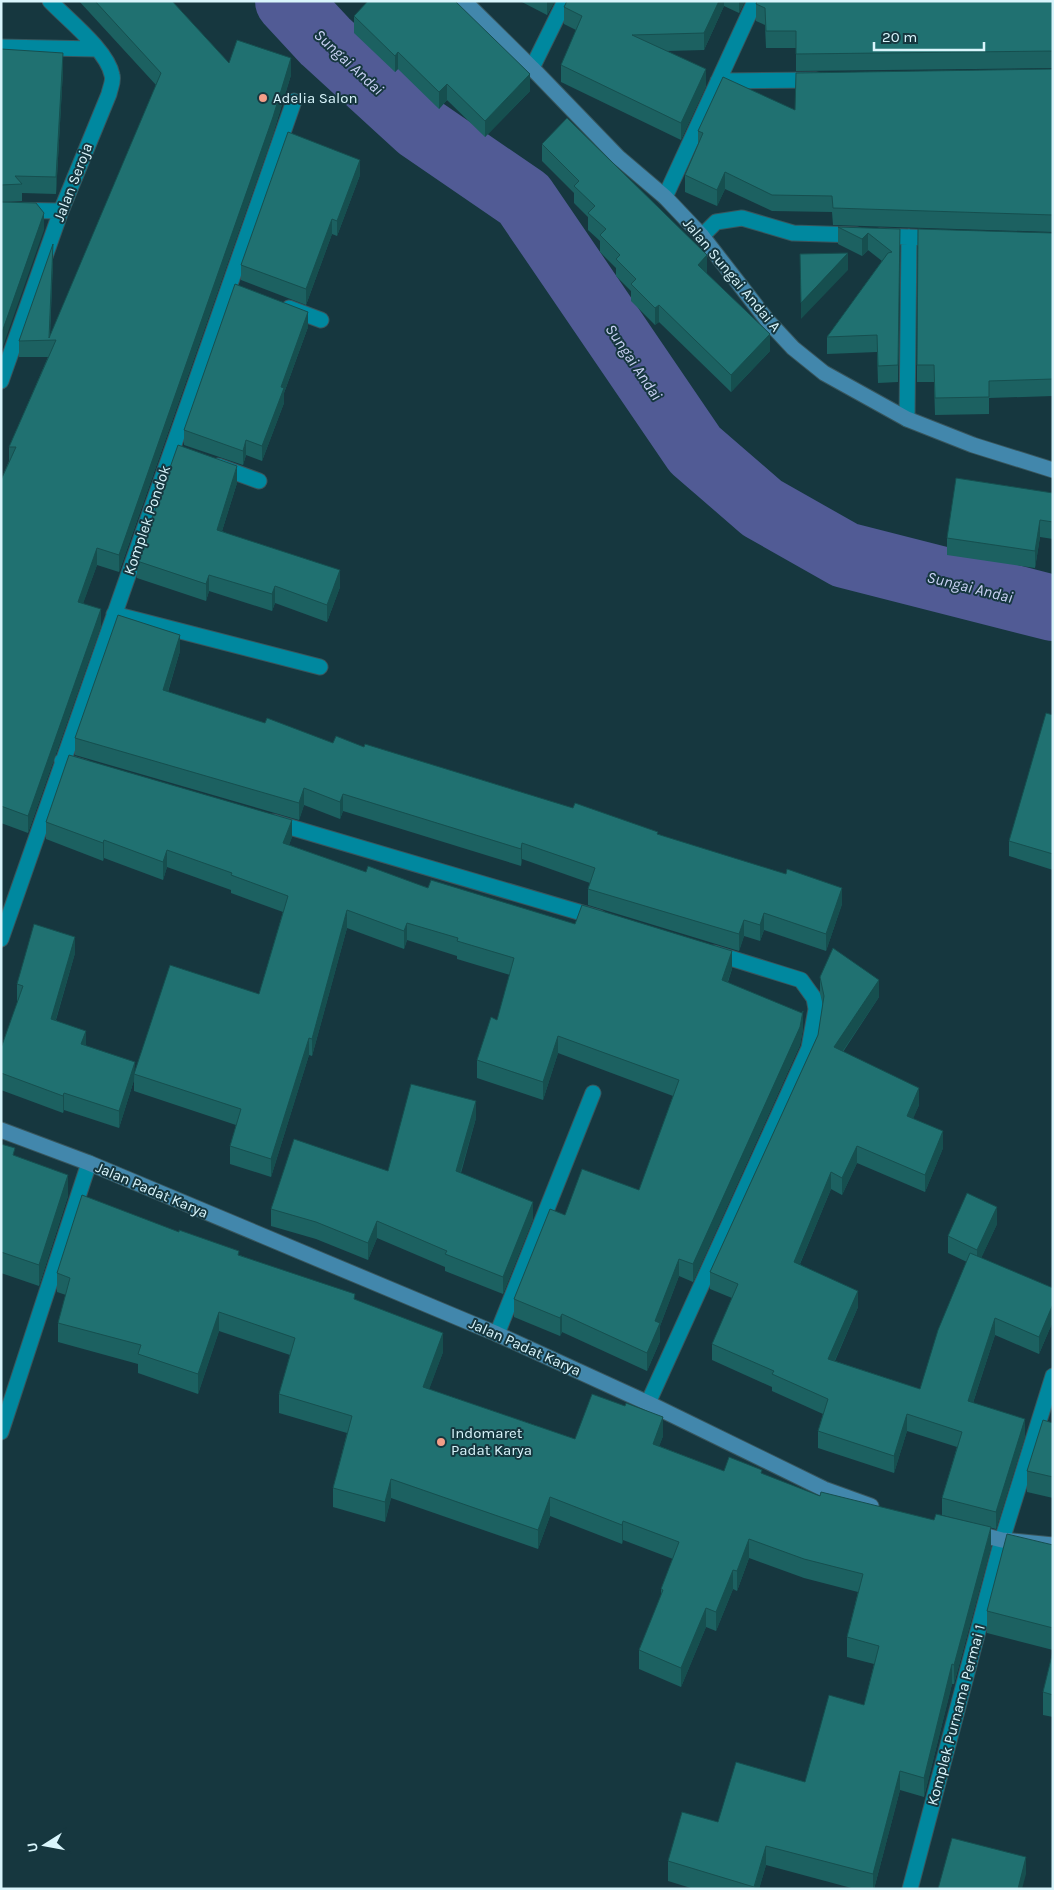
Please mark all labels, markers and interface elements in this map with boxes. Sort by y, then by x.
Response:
scale bar [874,20,984,52]
water label: Sungai Andai [310,25,388,99]
text: 20 m [882,28,917,46]
place label: Adelia Salon [273,89,357,107]
marker: Adelia Salon [257,92,269,104]
street label: Jalan Seroja [50,140,96,224]
street label: Jalan Sungai Andai A [679,215,785,336]
water label: Sungai Andai [602,320,666,404]
street label: Komplek Pondok [120,463,174,577]
water label: Sungai Andai [925,567,1015,607]
street label: Jalan Padat Karya [93,1158,211,1222]
street label: Jalan Padat Karya [466,1314,584,1380]
place label: Indomaret Padat Karya [451,1424,532,1459]
marker: Indomaret Padat Karya [435,1436,447,1448]
street label: Komplek Purnama Permai 1 [923,1622,989,1808]
north arrow [20,1820,70,1870]
text: U [23,1841,42,1854]

